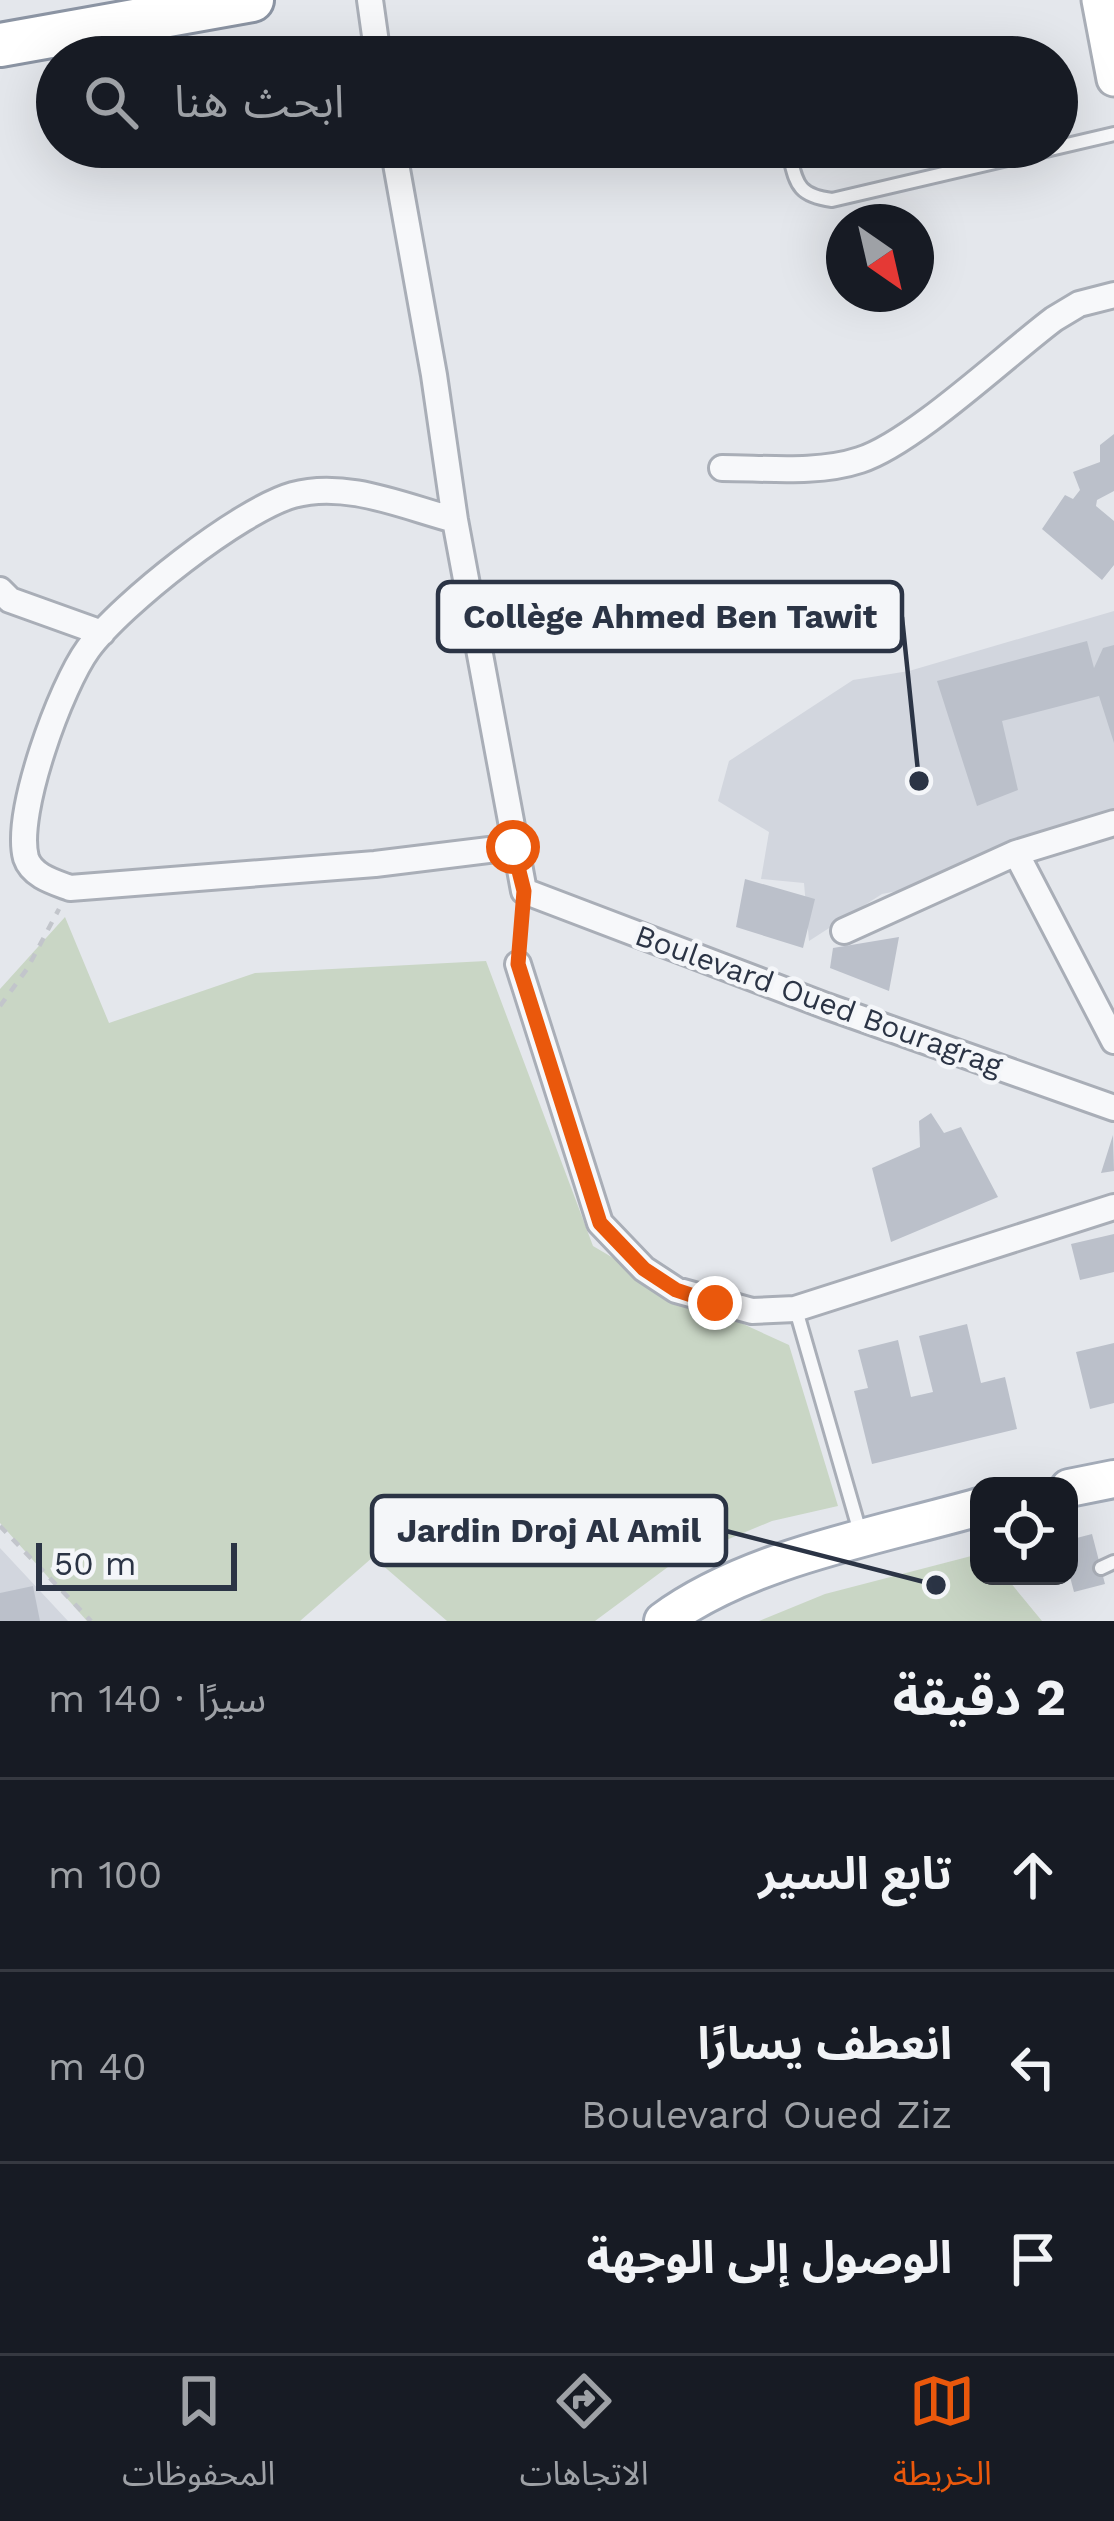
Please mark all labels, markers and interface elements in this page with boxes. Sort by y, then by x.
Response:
search box [36,36,1078,168]
icon: search [78,69,144,135]
text: ابحث هنا [174,75,344,128]
north arrow [826,204,934,312]
callout: Collège Ahmed Ben Tawit [438,582,902,651]
text: Collège Ahmed Ben Tawit [463,597,878,636]
route start [486,820,540,874]
street label: Boulevard Oued Bouragrag [631,917,1007,1083]
route end [688,1276,742,1330]
map controls [970,1477,1078,1585]
button: locate [970,1477,1078,1585]
callout: Jardin Droj Al Amil [372,1496,726,1565]
text: Jardin Droj Al Amil [397,1511,701,1550]
scale bar [36,1537,237,1590]
text: 50 m [54,1544,136,1583]
text: 2 دقيقة [893,1668,1066,1727]
text: سيرًا · 140 m [48,1676,266,1721]
icon: ahead [1000,1842,1066,1908]
text: تابع السير [759,1847,952,1900]
text: 100 m [48,1852,162,1897]
text: انعطف يسارًا [697,2017,952,2070]
icon: left [1000,2034,1066,2100]
text: 40 m [48,2044,147,2089]
text: Boulevard Oued Ziz [581,2092,952,2137]
icon: arrive [1000,2226,1066,2292]
text: الوصول إلى الوجهة [586,2231,952,2284]
tab: المحفوظات [122,2368,275,2509]
tab: الاتجاهات [520,2368,649,2509]
tab: الخريطة [893,2368,992,2509]

